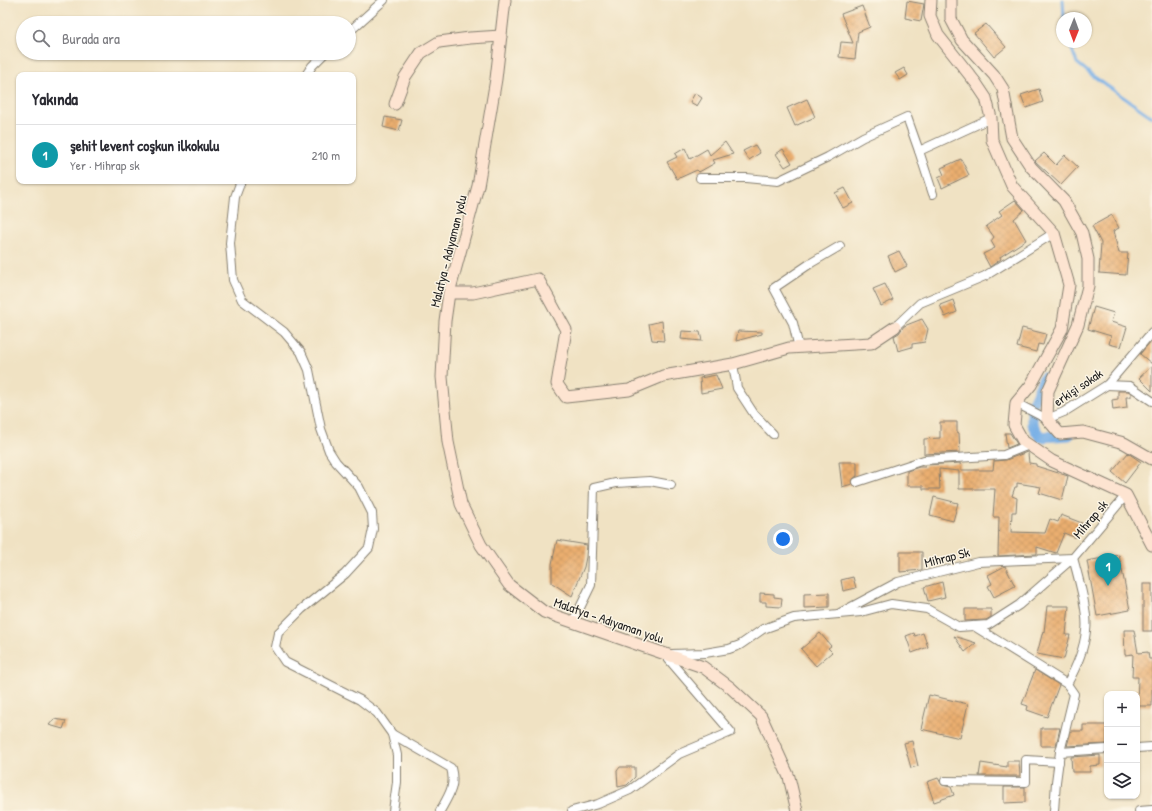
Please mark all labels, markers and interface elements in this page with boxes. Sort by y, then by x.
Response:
north arrow [1056,12,1092,48]
search box [16,16,356,60]
icon: search [30,27,52,49]
text: Burada ara [62,28,120,49]
text: Yakında [32,87,78,110]
text: şehit levent coşkun ilkokulu [70,135,219,156]
text: 1 [43,146,47,164]
text: 210 m [312,146,340,164]
text: Yer · Mihrap sk [70,156,140,174]
street label: Malatya - Adıyaman yolu [425,193,471,309]
street label: erkişi sokak [1050,364,1107,410]
street label: Mihrap sk [1069,495,1112,542]
your location [773,529,793,549]
street label: Mihrap Sk [922,543,972,571]
pin: 1 [1095,553,1121,586]
street label: Malatya - Adıyaman yolu [552,593,666,647]
map controls [1104,691,1140,799]
button: + [1104,691,1140,727]
button: − [1104,727,1140,763]
button: layers [1104,763,1140,799]

